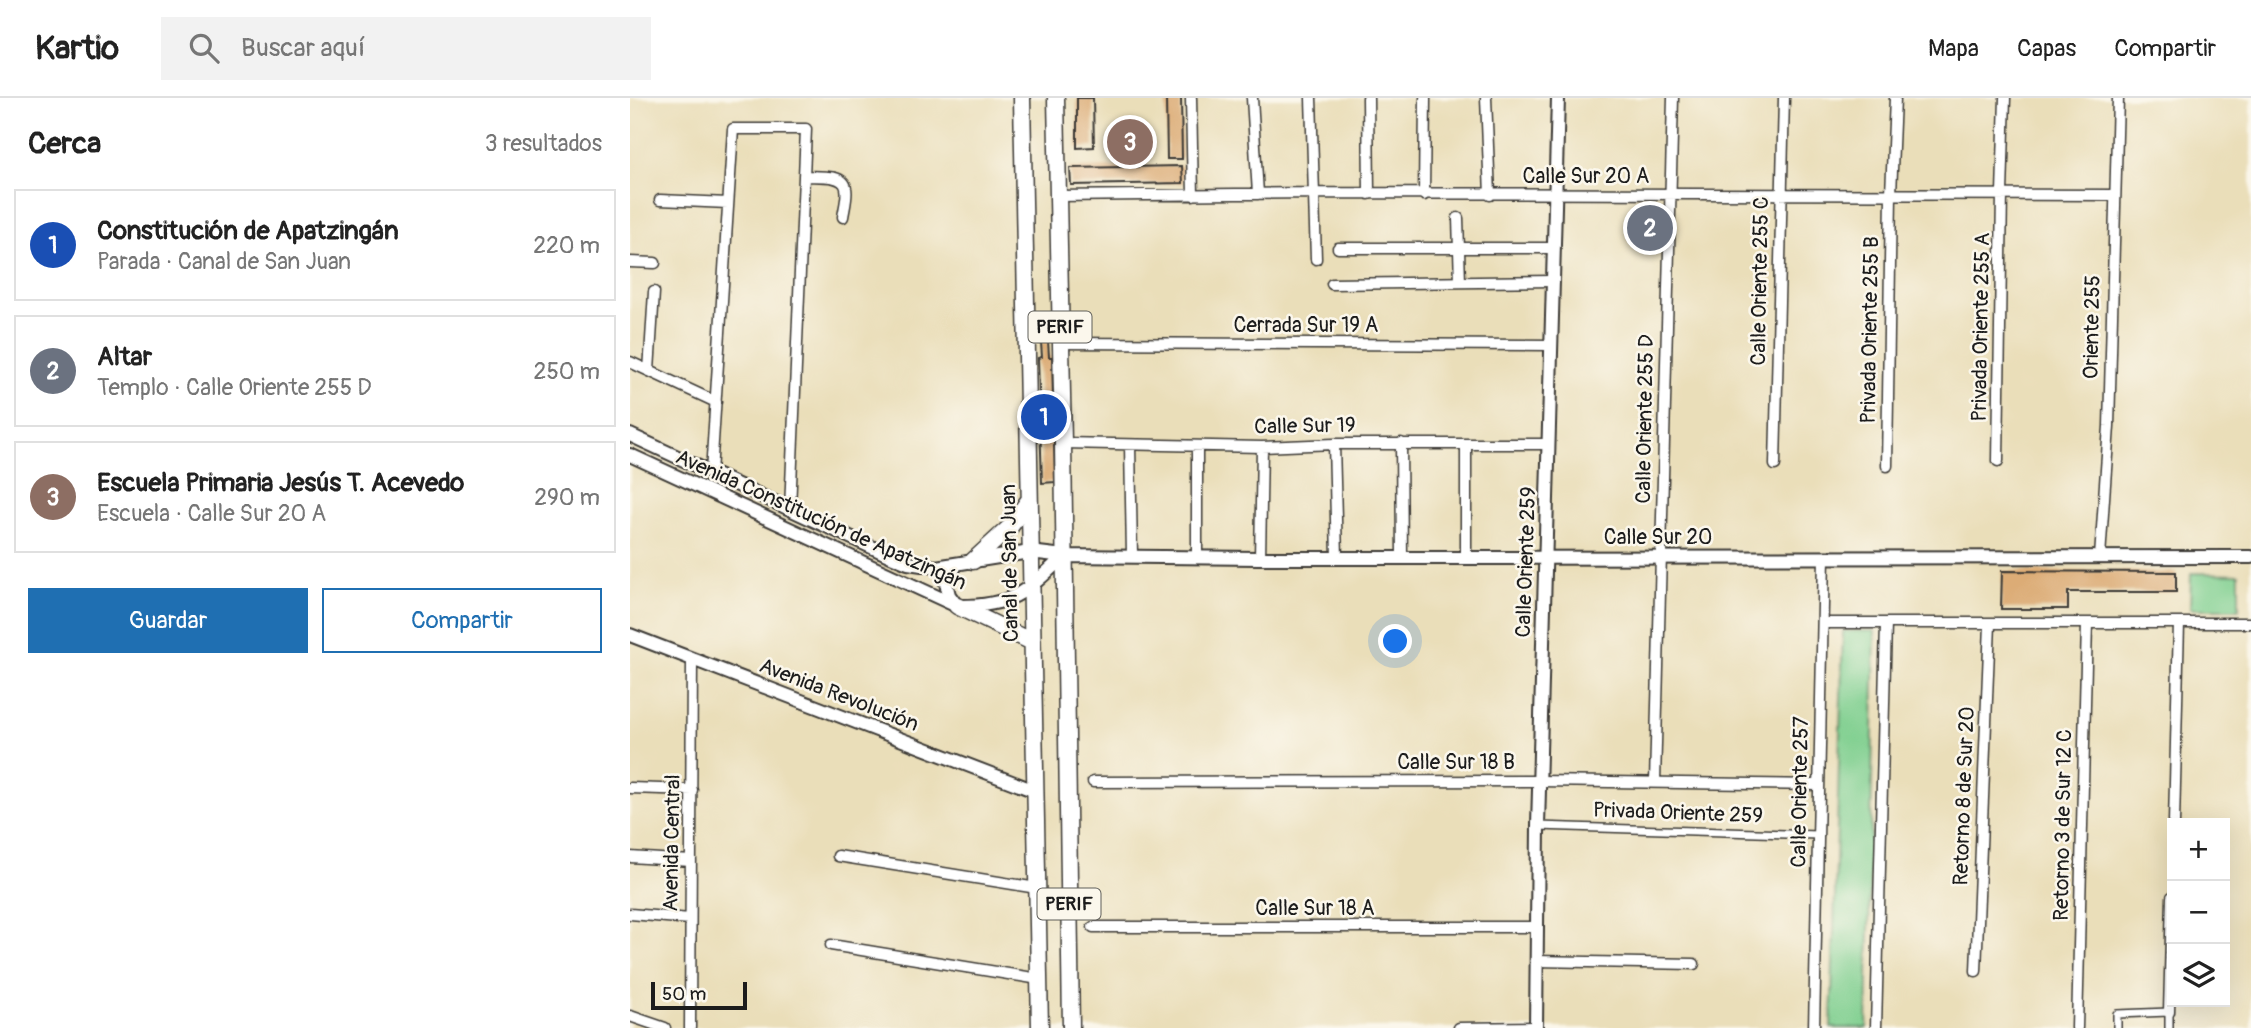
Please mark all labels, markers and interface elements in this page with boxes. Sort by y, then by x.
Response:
search box [161,17,651,80]
text: Kartio [35,28,119,69]
icon: search [185,29,223,67]
text: Buscar aquí [241,32,365,64]
text: Mapa [1928,34,1979,63]
text: Capas [2017,34,2076,63]
text: Compartir [2114,34,2216,63]
pin: 3 [1107,116,1153,168]
text: Cerca [28,125,101,162]
text: 3 resultados [485,129,602,158]
street label: Calle Sur 20 A [1523,163,1649,190]
street label: Calle Oriente 255 C [1745,196,1775,366]
pin: 2 [1627,202,1673,254]
text: Constitución de Apatzingán [97,215,399,247]
text: 1 [49,231,58,260]
text: 220 m [533,231,600,260]
street label: Privada Oriente 255 A [1966,232,1996,422]
street label: Privada Oriente 255 B [1855,236,1885,424]
text: Parada · Canal de San Juan [97,247,351,276]
street label: Oriente 255 [2078,275,2106,379]
road number: PERIF [1028,312,1092,342]
street label: Cerrada Sur 19 A [1234,312,1378,339]
street label: Calle Oriente 255 D [1630,334,1660,504]
text: Altar [97,341,152,373]
text: 2 [47,357,59,386]
text: 250 m [534,357,600,386]
text: Templo · Calle Oriente 255 D [97,373,372,402]
pin: 1 [1021,391,1067,443]
street label: Calle Sur 19 [1254,412,1356,440]
street label: Avenida Constitución de Apatzingán [671,443,971,597]
text: Escuela Primaria Jesús T. Acevedo [97,467,464,499]
text: 3 [47,483,59,512]
text: 290 m [534,483,600,512]
street label: Canal de San Juan [995,484,1025,642]
street label: Calle Oriente 259 [1510,486,1542,638]
text: Escuela · Calle Sur 20 A [97,499,326,528]
street label: Calle Sur 20 [1604,524,1712,551]
button: Guardar [28,588,308,653]
button: Compartir [322,588,602,653]
your location [1378,624,1412,658]
street label: Avenida Revolución [755,652,923,738]
street label: Retorno 8 de Sur 20 [1947,706,1981,886]
street label: Calle Oriente 257 [1785,716,1815,868]
street label: Retorno 3 de Sur 12 C [2048,729,2078,921]
street label: Calle Sur 18 B [1397,749,1515,776]
street label: Avenida Central [657,774,687,912]
street label: Privada Oriente 259 [1592,797,1764,829]
map controls [2167,818,2230,1007]
button: + [2167,818,2230,881]
button: − [2167,881,2230,944]
road number: PERIF [1038,888,1101,919]
street label: Calle Sur 18 A [1255,895,1375,922]
button: layers [2167,944,2230,1007]
scale bar [651,979,747,1011]
text: 50 m [662,982,706,1006]

